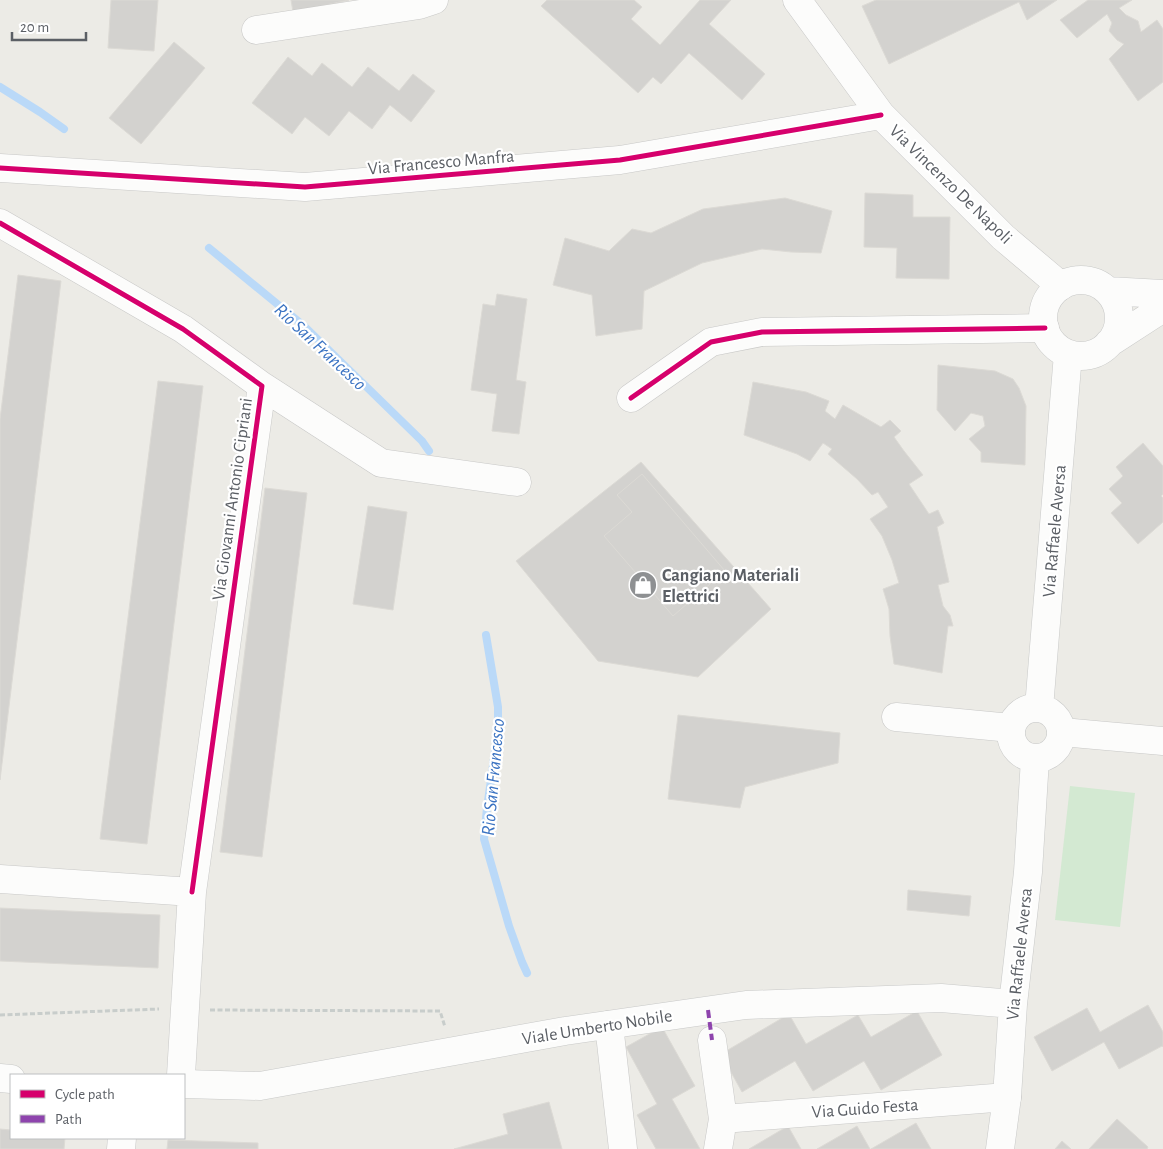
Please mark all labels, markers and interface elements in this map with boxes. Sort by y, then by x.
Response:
scale bar [12,10,86,42]
text: 20 m [20,20,49,35]
street label: Via Vincenzo De Napoli [885,122,1015,248]
street label: Via Francesco Manfra [367,148,515,178]
water label: Rio San Francesco [271,300,370,394]
street label: Via Giovanni Antonio Cipriani [210,397,256,602]
street label: Via Raffaele Aversa [1040,464,1070,598]
place label: Cangiano Materiali Elettrici [662,567,799,606]
shop icon: Cangiano Materiali Elettrici [628,570,658,600]
water label: Rio San Francesco [479,718,508,837]
street label: Via Raffaele Aversa [1004,887,1036,1021]
street label: Viale Umberto Nobile [521,1007,673,1049]
legend [10,1074,185,1139]
text: Cycle path [55,1087,115,1102]
street label: Via Guido Festa [811,1096,919,1122]
text: Path [55,1112,82,1127]

